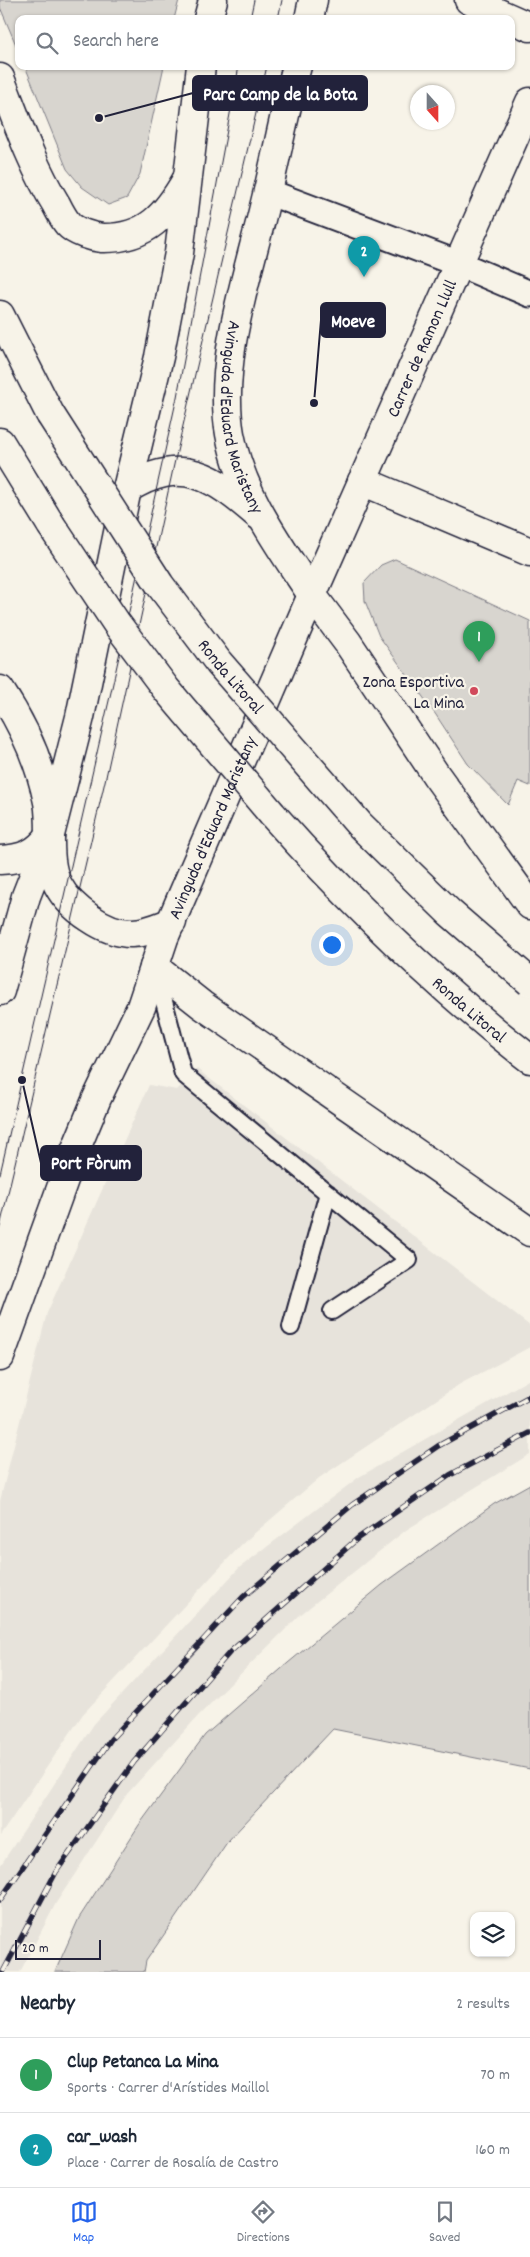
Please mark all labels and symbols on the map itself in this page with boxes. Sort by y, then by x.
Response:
callout: Parc Camp de la Bota [193,76,367,110]
text: Parc Camp de la Bota [203,83,358,110]
north arrow [410,85,455,130]
pin: 2 [348,236,380,277]
street label: Carrer de Ramon Llull [382,276,465,422]
callout: Moeve [321,303,385,337]
text: Moeve [331,310,375,337]
street label: Avinguda d'Eduard Maristany [212,318,268,520]
pin: 1 [463,621,495,662]
street label: Ronda Litoral [190,635,269,721]
place label: Zona Esportiva La Mina [363,671,465,717]
marker: Zona Esportiva La Mina [468,685,480,697]
street label: Avinguda d'Eduard Maristany [164,732,265,924]
your location [319,932,345,958]
street label: Ronda Litoral [425,972,511,1051]
callout: Port Fòrum [41,1146,141,1180]
text: Port Fòrum [51,1152,131,1179]
scale bar [15,1937,101,1960]

